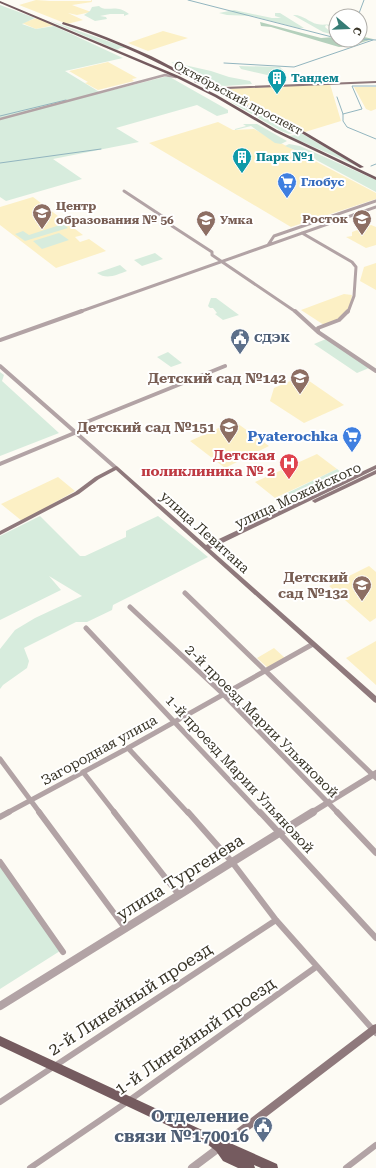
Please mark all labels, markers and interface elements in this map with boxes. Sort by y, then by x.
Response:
north arrow [328,8,368,48]
text: С [349,25,364,37]
street label: Октябрьский проспект [171,58,305,138]
building icon: Тандем [266,67,288,95]
place label: Тандем [291,71,339,85]
building icon: Парк №1 [231,146,253,174]
place label: Парк №1 [256,150,314,164]
supermarket icon: Глобус [276,171,298,199]
place label: Глобус [301,175,344,189]
place label: Центр образования № 56 [56,199,174,227]
school or university icon: Центр образования № 56 [31,202,53,230]
school or university icon: Росток [351,208,373,236]
school or university icon: Умка [195,209,217,237]
place label: Росток [302,212,349,226]
place label: Умка [220,213,253,227]
public building icon: СДЭК [229,327,251,355]
place label: СДЭК [254,331,290,345]
school or university icon: Детский сад №142 [289,367,311,395]
place label: Детский сад №142 [148,370,286,386]
school or university icon: Детский сад №151 [218,416,240,444]
place label: Детский сад №151 [77,419,215,435]
supermarket icon: Pyaterochka [341,425,363,453]
place label: Pyaterochka [248,428,339,444]
place label: Детская поликлиника № 2 [141,447,275,479]
hospital icon: Детская поликлиника № 2 [278,452,300,480]
street label: улица Можайского [232,459,364,531]
street label: улица Левитана [157,488,253,576]
place label: Детский сад №132 [278,569,348,601]
school or university icon: Детский сад №132 [351,574,373,602]
street label: 2-й проезд Марии Ульяновой [182,641,342,801]
street label: 1-й проезд Марии Ульяновой [163,692,317,856]
street label: Загородная улица [38,711,160,788]
street label: улица Тургенева [113,830,247,924]
street label: 2-й Линейный проезд [44,938,216,1059]
street label: 1-й Линейный проезд [111,973,279,1099]
place label: Отделение связи №170016 [114,1106,249,1146]
public building icon: Отделение связи №170016 [252,1115,274,1143]

